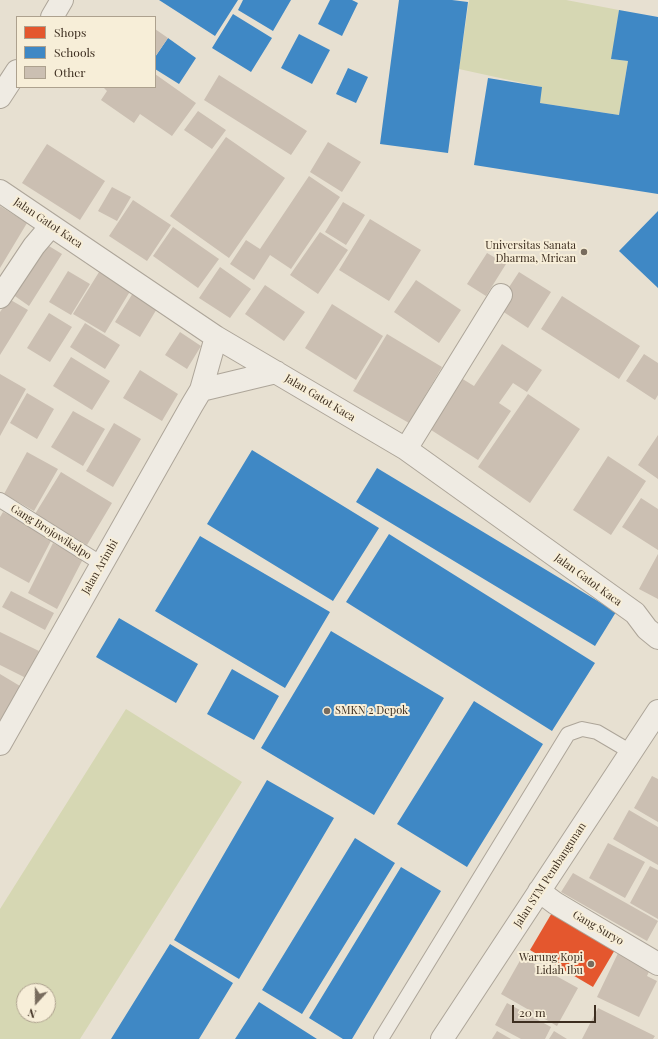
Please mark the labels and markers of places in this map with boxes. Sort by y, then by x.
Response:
place label: Universitas Sanata Dharma, Mrican [485,239,576,265]
marker: Universitas Sanata Dharma, Mrican [579,247,589,257]
place label: SMKN 2 Depok [335,704,408,718]
marker: SMKN 2 Depok [322,706,332,716]
place label: Warung Kopi Lidah Ibu [519,951,583,977]
marker: Warung Kopi Lidah Ibu [586,959,596,969]

